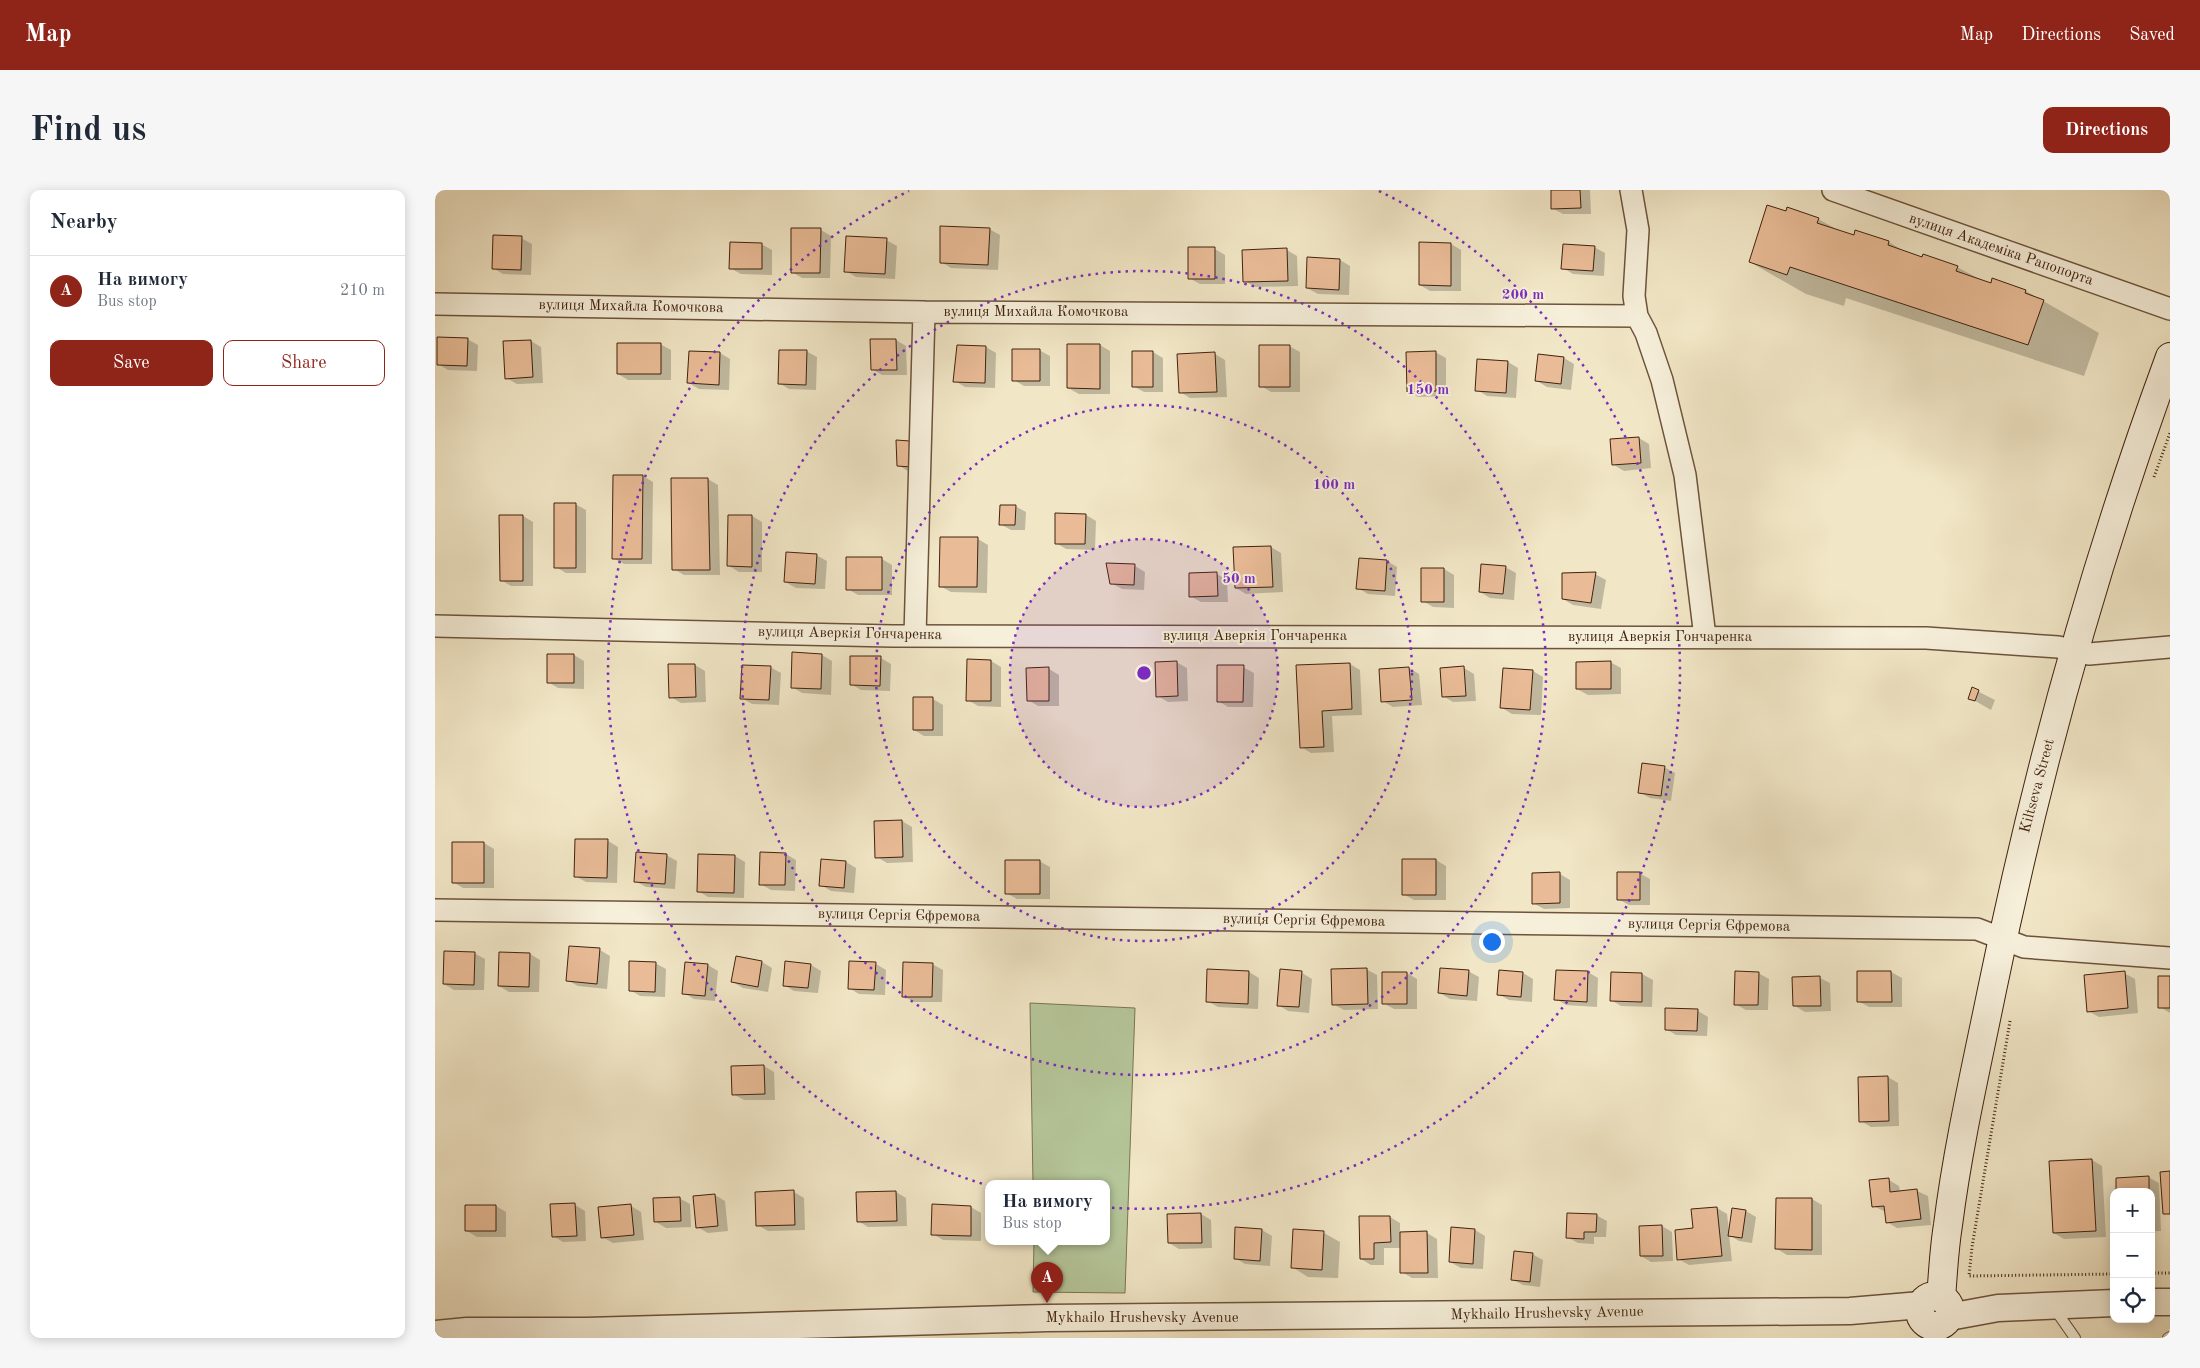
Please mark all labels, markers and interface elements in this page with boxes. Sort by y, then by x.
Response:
text: Map [25,23,72,47]
text: Map [1960,26,1993,44]
text: Directions [2021,26,2101,44]
text: Saved [2129,26,2175,44]
button: Directions [2043,107,2170,153]
text: Find us [30,113,146,148]
street label: вулиця Академіка Рапопорта [1907,211,2096,289]
text: Nearby [50,212,118,233]
text: На вимогу [97,271,188,290]
text: A [60,283,72,299]
text: 210 m [340,283,385,299]
text: 200 m [1502,288,1544,303]
text: Bus stop [97,294,157,310]
street label: вулиця Михайла Комочкова [538,298,724,316]
street label: вулиця Михайла Комочкова [944,305,1129,320]
button: Save [50,340,213,386]
button: Share [223,340,385,386]
text: 150 m [1407,383,1449,398]
text: 100 m [1313,478,1355,493]
text: 50 m [1222,572,1256,587]
street label: вулиця Аверкія Гончаренка [758,625,943,643]
street label: вулиця Аверкія Гончаренка [1163,629,1348,644]
street label: вулиця Аверкія Гончаренка [1568,630,1753,645]
centre of rings [1135,664,1153,682]
street label: Kiltseva Street [2018,737,2058,835]
street label: вулиця Сергія Єфремова [818,907,981,925]
street label: вулиця Сергія Єфремова [1223,912,1386,930]
street label: вулиця Сергія Єфремова [1628,917,1791,935]
your location [1479,929,1505,955]
popup [985,1180,1110,1245]
map controls [2110,1188,2155,1323]
button: + [2110,1188,2155,1233]
text: На вимогу [1002,1193,1093,1212]
text: Bus stop [1002,1216,1062,1232]
button: − [2110,1233,2155,1278]
pin: A [1031,1262,1063,1303]
button: locate [2110,1278,2155,1323]
street label: Mykhailo Hrushevsky Avenue [1450,1305,1644,1323]
street label: Mykhailo Hrushevsky Avenue [1045,1311,1239,1326]

